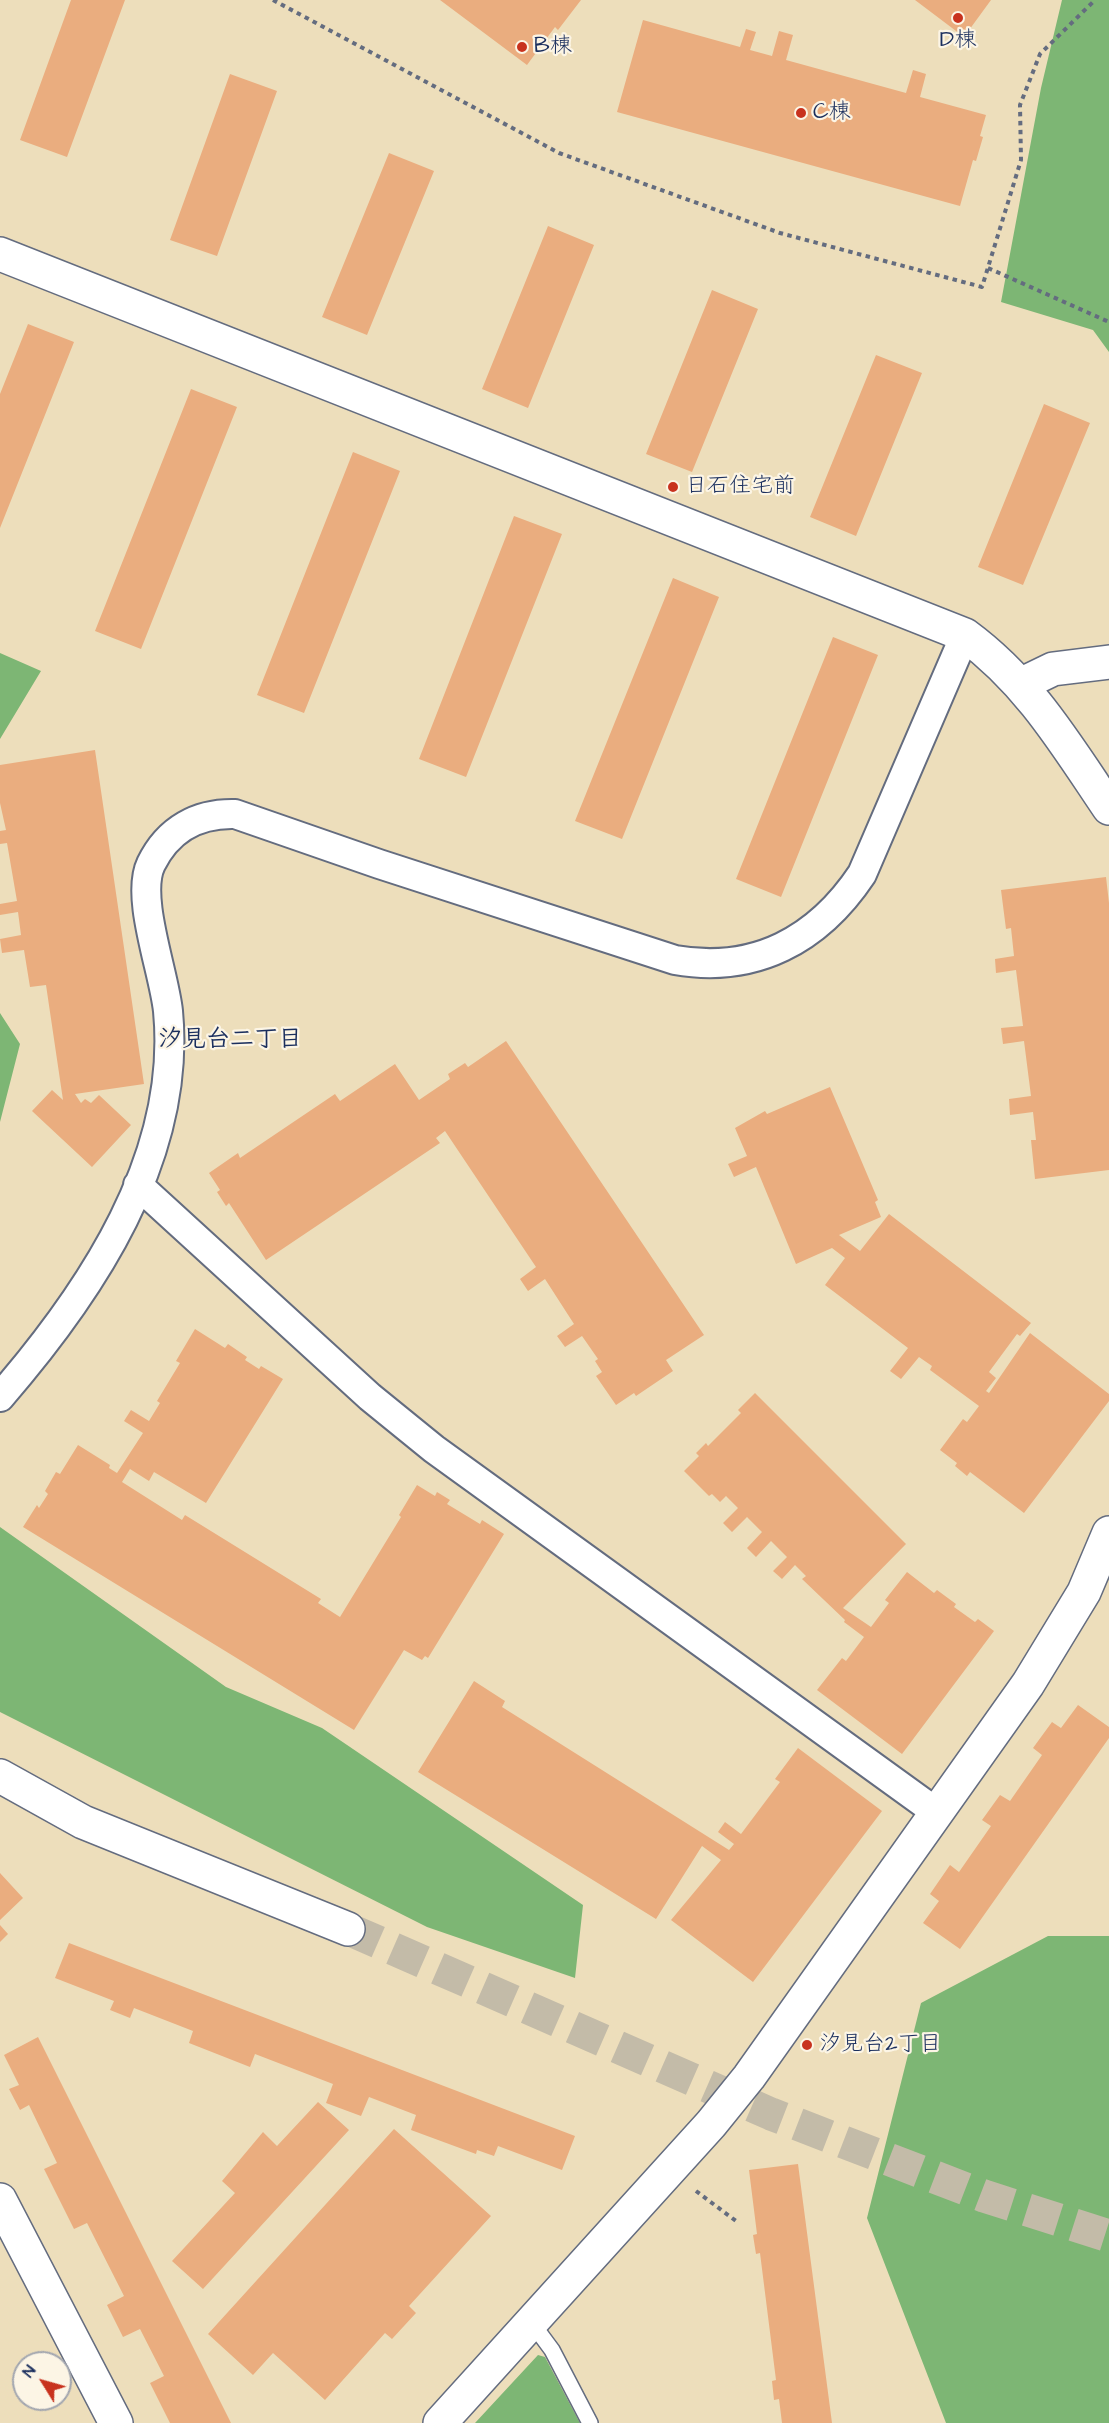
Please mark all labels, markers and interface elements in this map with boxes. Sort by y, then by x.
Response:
marker: D棟 [951,11,965,25]
place label: D棟 [940,28,976,54]
place label: B棟 [534,34,572,60]
marker: B棟 [515,40,529,54]
place label: C棟 [813,100,851,126]
marker: C棟 [794,106,808,120]
place label: 日石住宅前 [685,474,795,500]
marker: 日石住宅前 [666,480,680,494]
district label: 汐見台二丁目 [158,1027,302,1055]
place label: 汐見台2丁目 [819,2032,942,2058]
marker: 汐見台2丁目 [800,2038,814,2052]
north arrow [12,2351,72,2411]
text: N [17,2361,41,2382]

